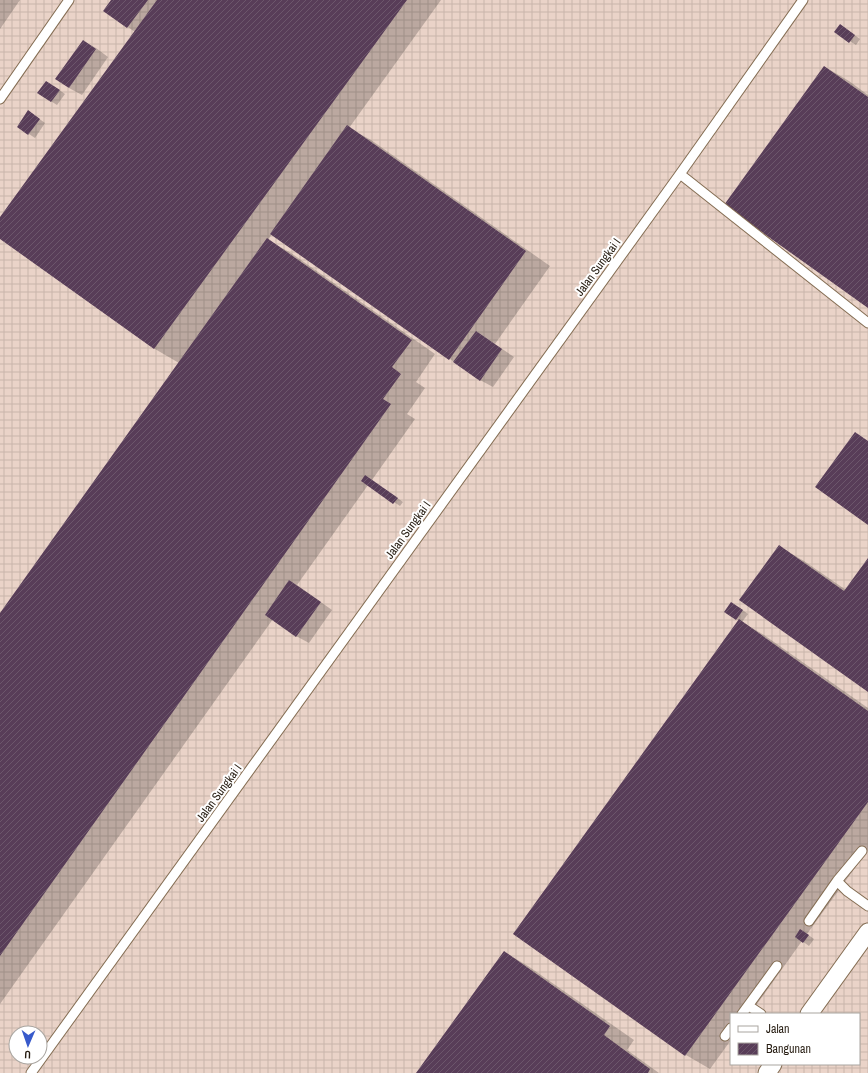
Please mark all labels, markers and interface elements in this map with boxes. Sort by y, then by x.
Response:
street label: Jalan Sungkai I [572,235,624,299]
street label: Jalan Sungkai I [382,498,434,562]
street label: Jalan Sungkai I [193,761,245,825]
legend [730,1013,860,1065]
text: Jalan [766,1021,790,1037]
north arrow [8,1025,48,1065]
text: Bangunan [766,1041,811,1057]
text: U [24,1048,31,1062]

